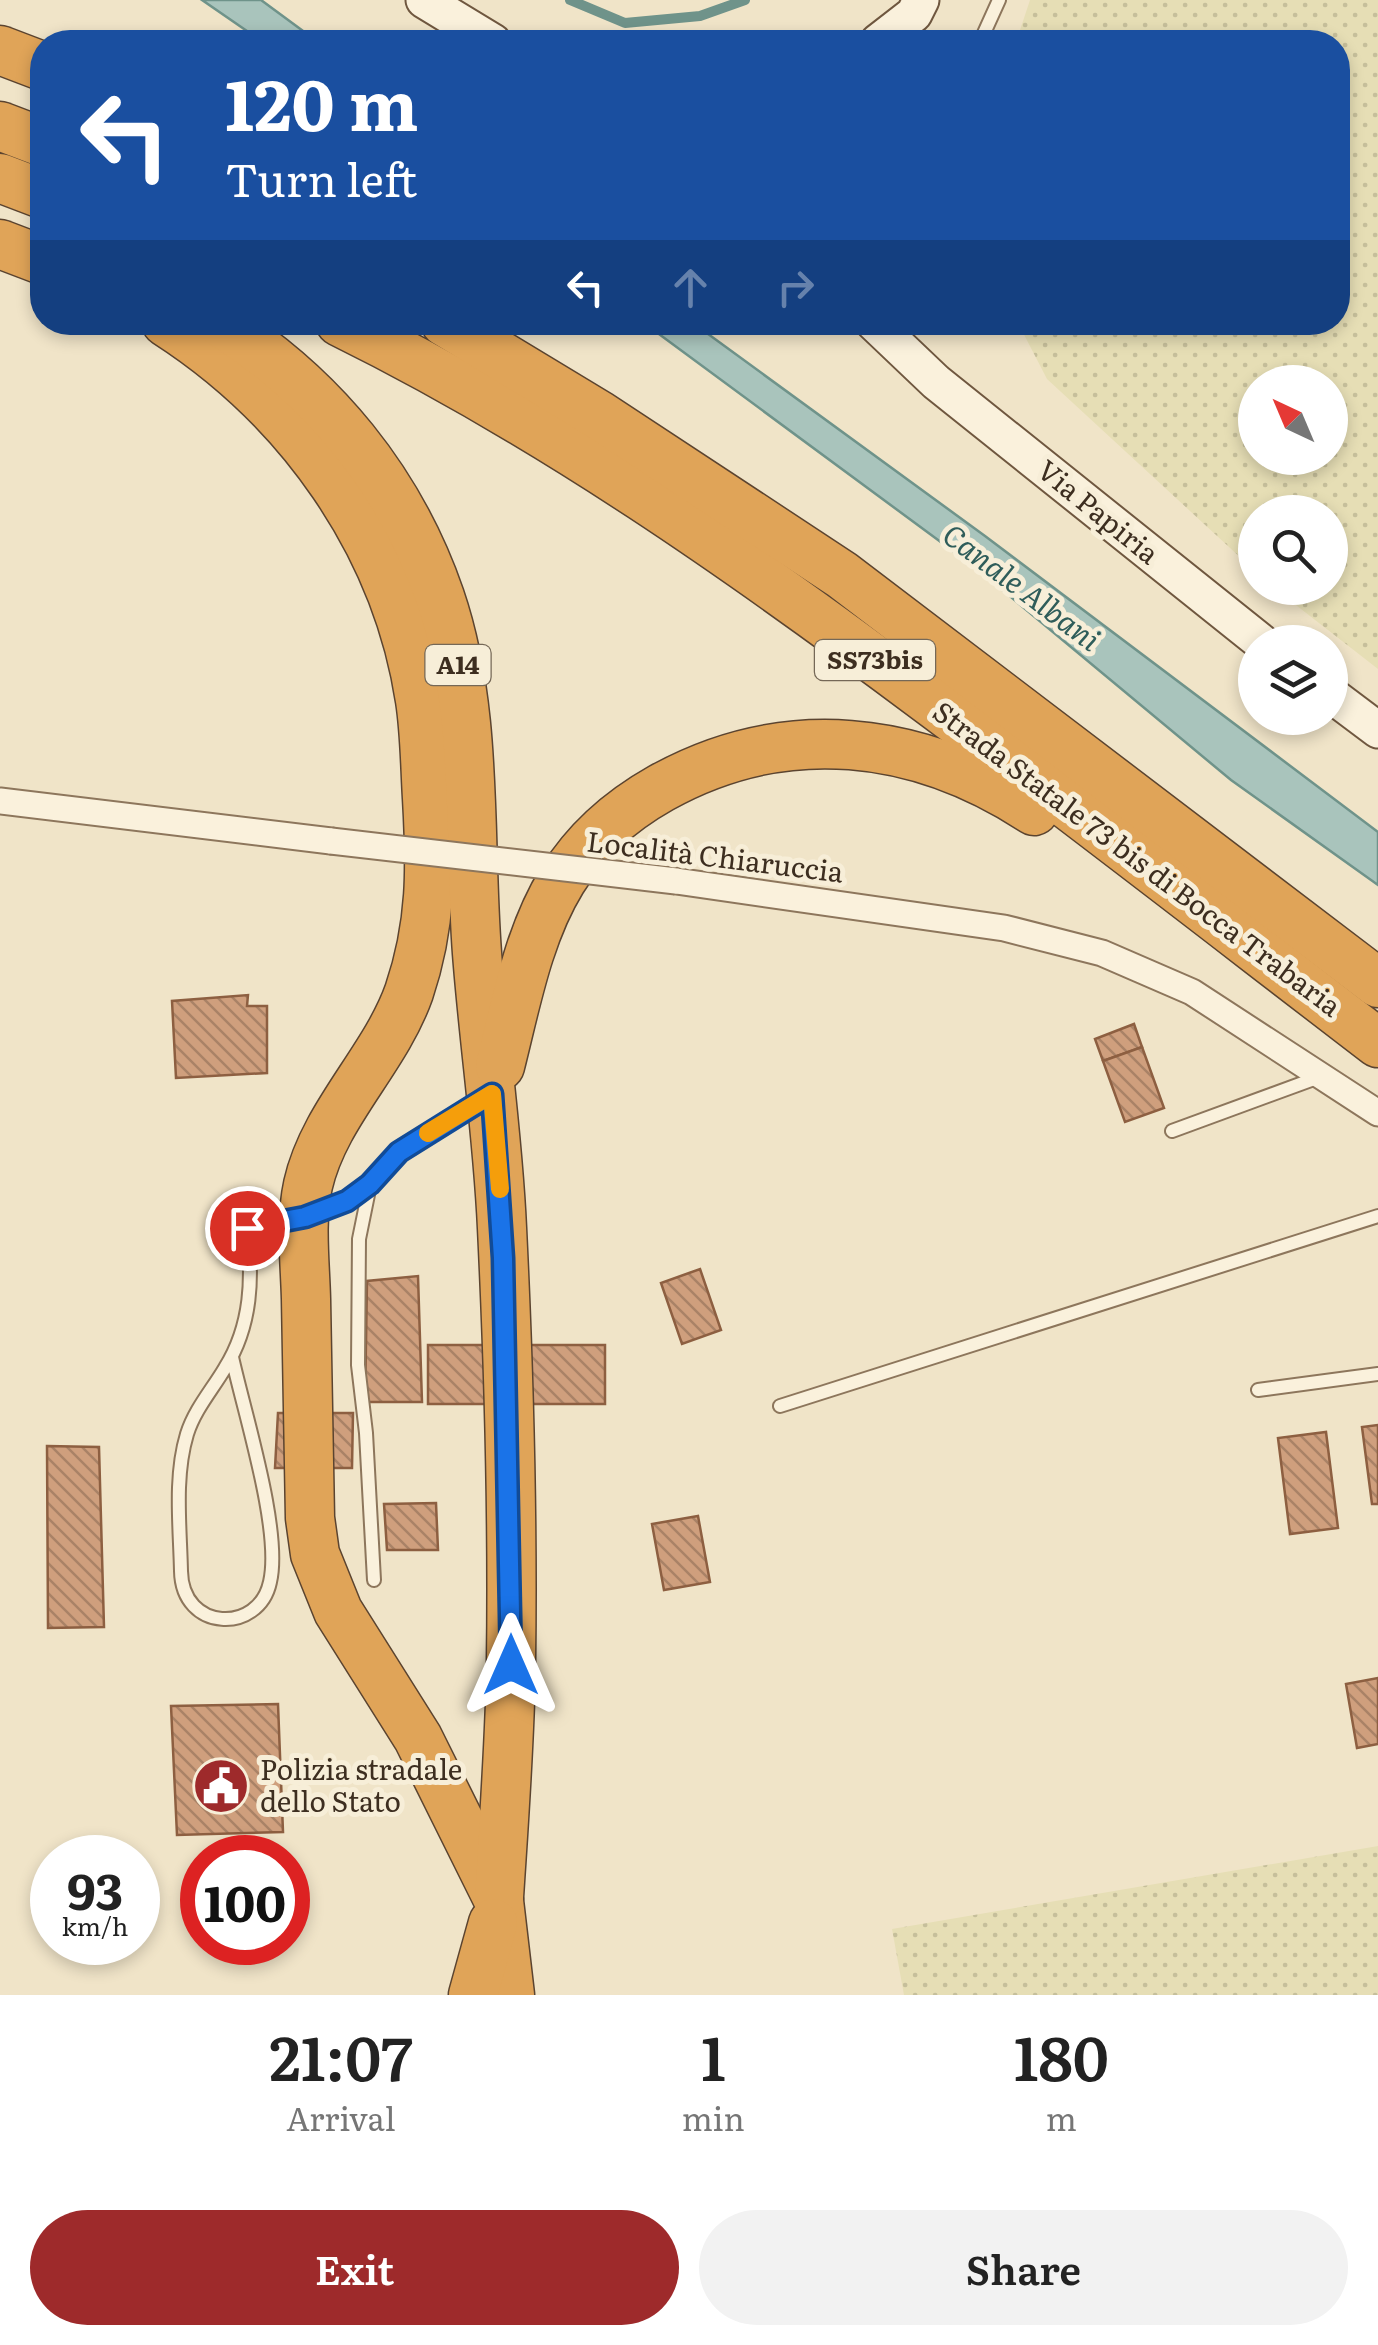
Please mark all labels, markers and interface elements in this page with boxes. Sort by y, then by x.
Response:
text: 120 m [225,49,418,153]
icon: left [60,70,190,200]
text: Turn left [225,144,417,211]
icon: left [558,260,613,315]
icon: ahead [663,260,718,315]
icon: right [768,260,823,315]
north arrow [1238,365,1348,475]
map controls [1238,365,1348,735]
street label: Via Papiria [1029,448,1169,573]
button: search [1238,495,1348,605]
water label: Canale Albani [935,512,1111,660]
button: layers [1238,625,1348,735]
road number: SS73bis [815,640,935,680]
road number: A14 [426,645,490,685]
street label: Strada Statale 73 bis di Bocca Trabaria [925,690,1351,1025]
street label: Località Chiaruccia [585,818,846,892]
pin [205,1186,290,1271]
icon: arrive [220,1201,275,1256]
position arrow [459,1613,563,1717]
place label: Polizia stradale dello Stato [260,1747,462,1821]
public building icon: Polizia stradale dello Stato [191,1756,251,1816]
speed limit sign: 100 [180,1835,310,1965]
text: 93 [67,1851,123,1925]
text: km/h [62,1907,128,1944]
text: 21:07 [269,2010,413,2099]
text: 1 [701,2010,726,2099]
text: 180 [1014,2010,1109,2099]
text: Arrival [286,2093,396,2141]
text: min [682,2093,745,2141]
text: m [1046,2093,1077,2141]
button: Exit [30,2210,679,2325]
button: Share [699,2210,1348,2325]

